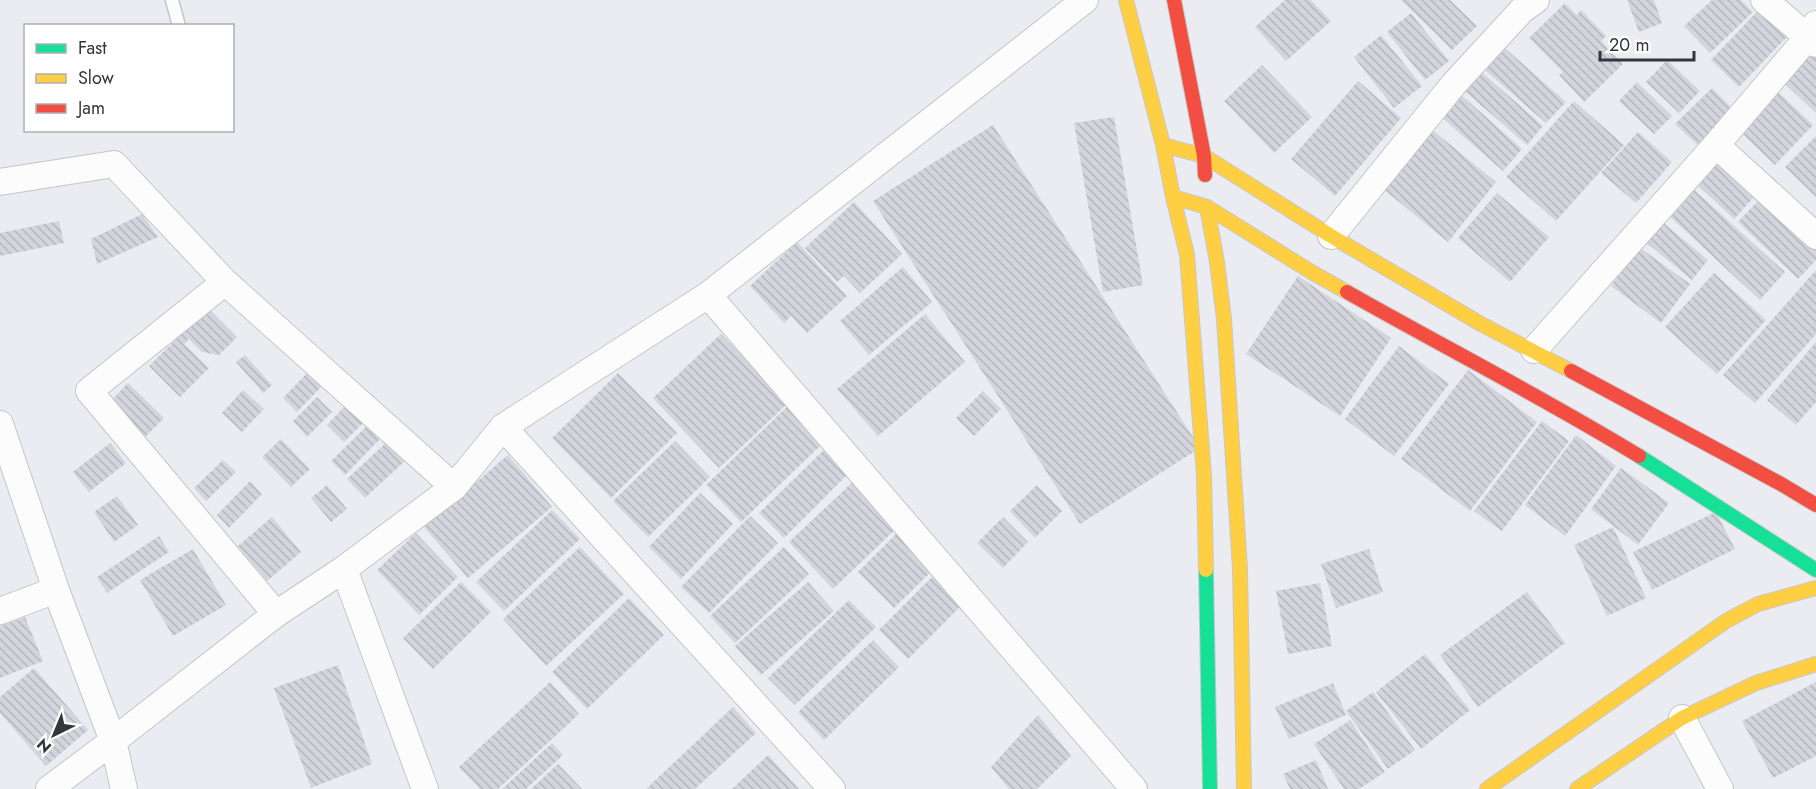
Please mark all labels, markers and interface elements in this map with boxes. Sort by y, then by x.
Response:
legend [24,24,234,132]
scale bar [1600,24,1694,62]
text: 20 m [1609,32,1649,58]
text: Fast [78,35,107,61]
text: Slow [78,65,115,91]
text: Jam [76,95,105,121]
north arrow [24,705,84,765]
text: N [32,733,57,758]

